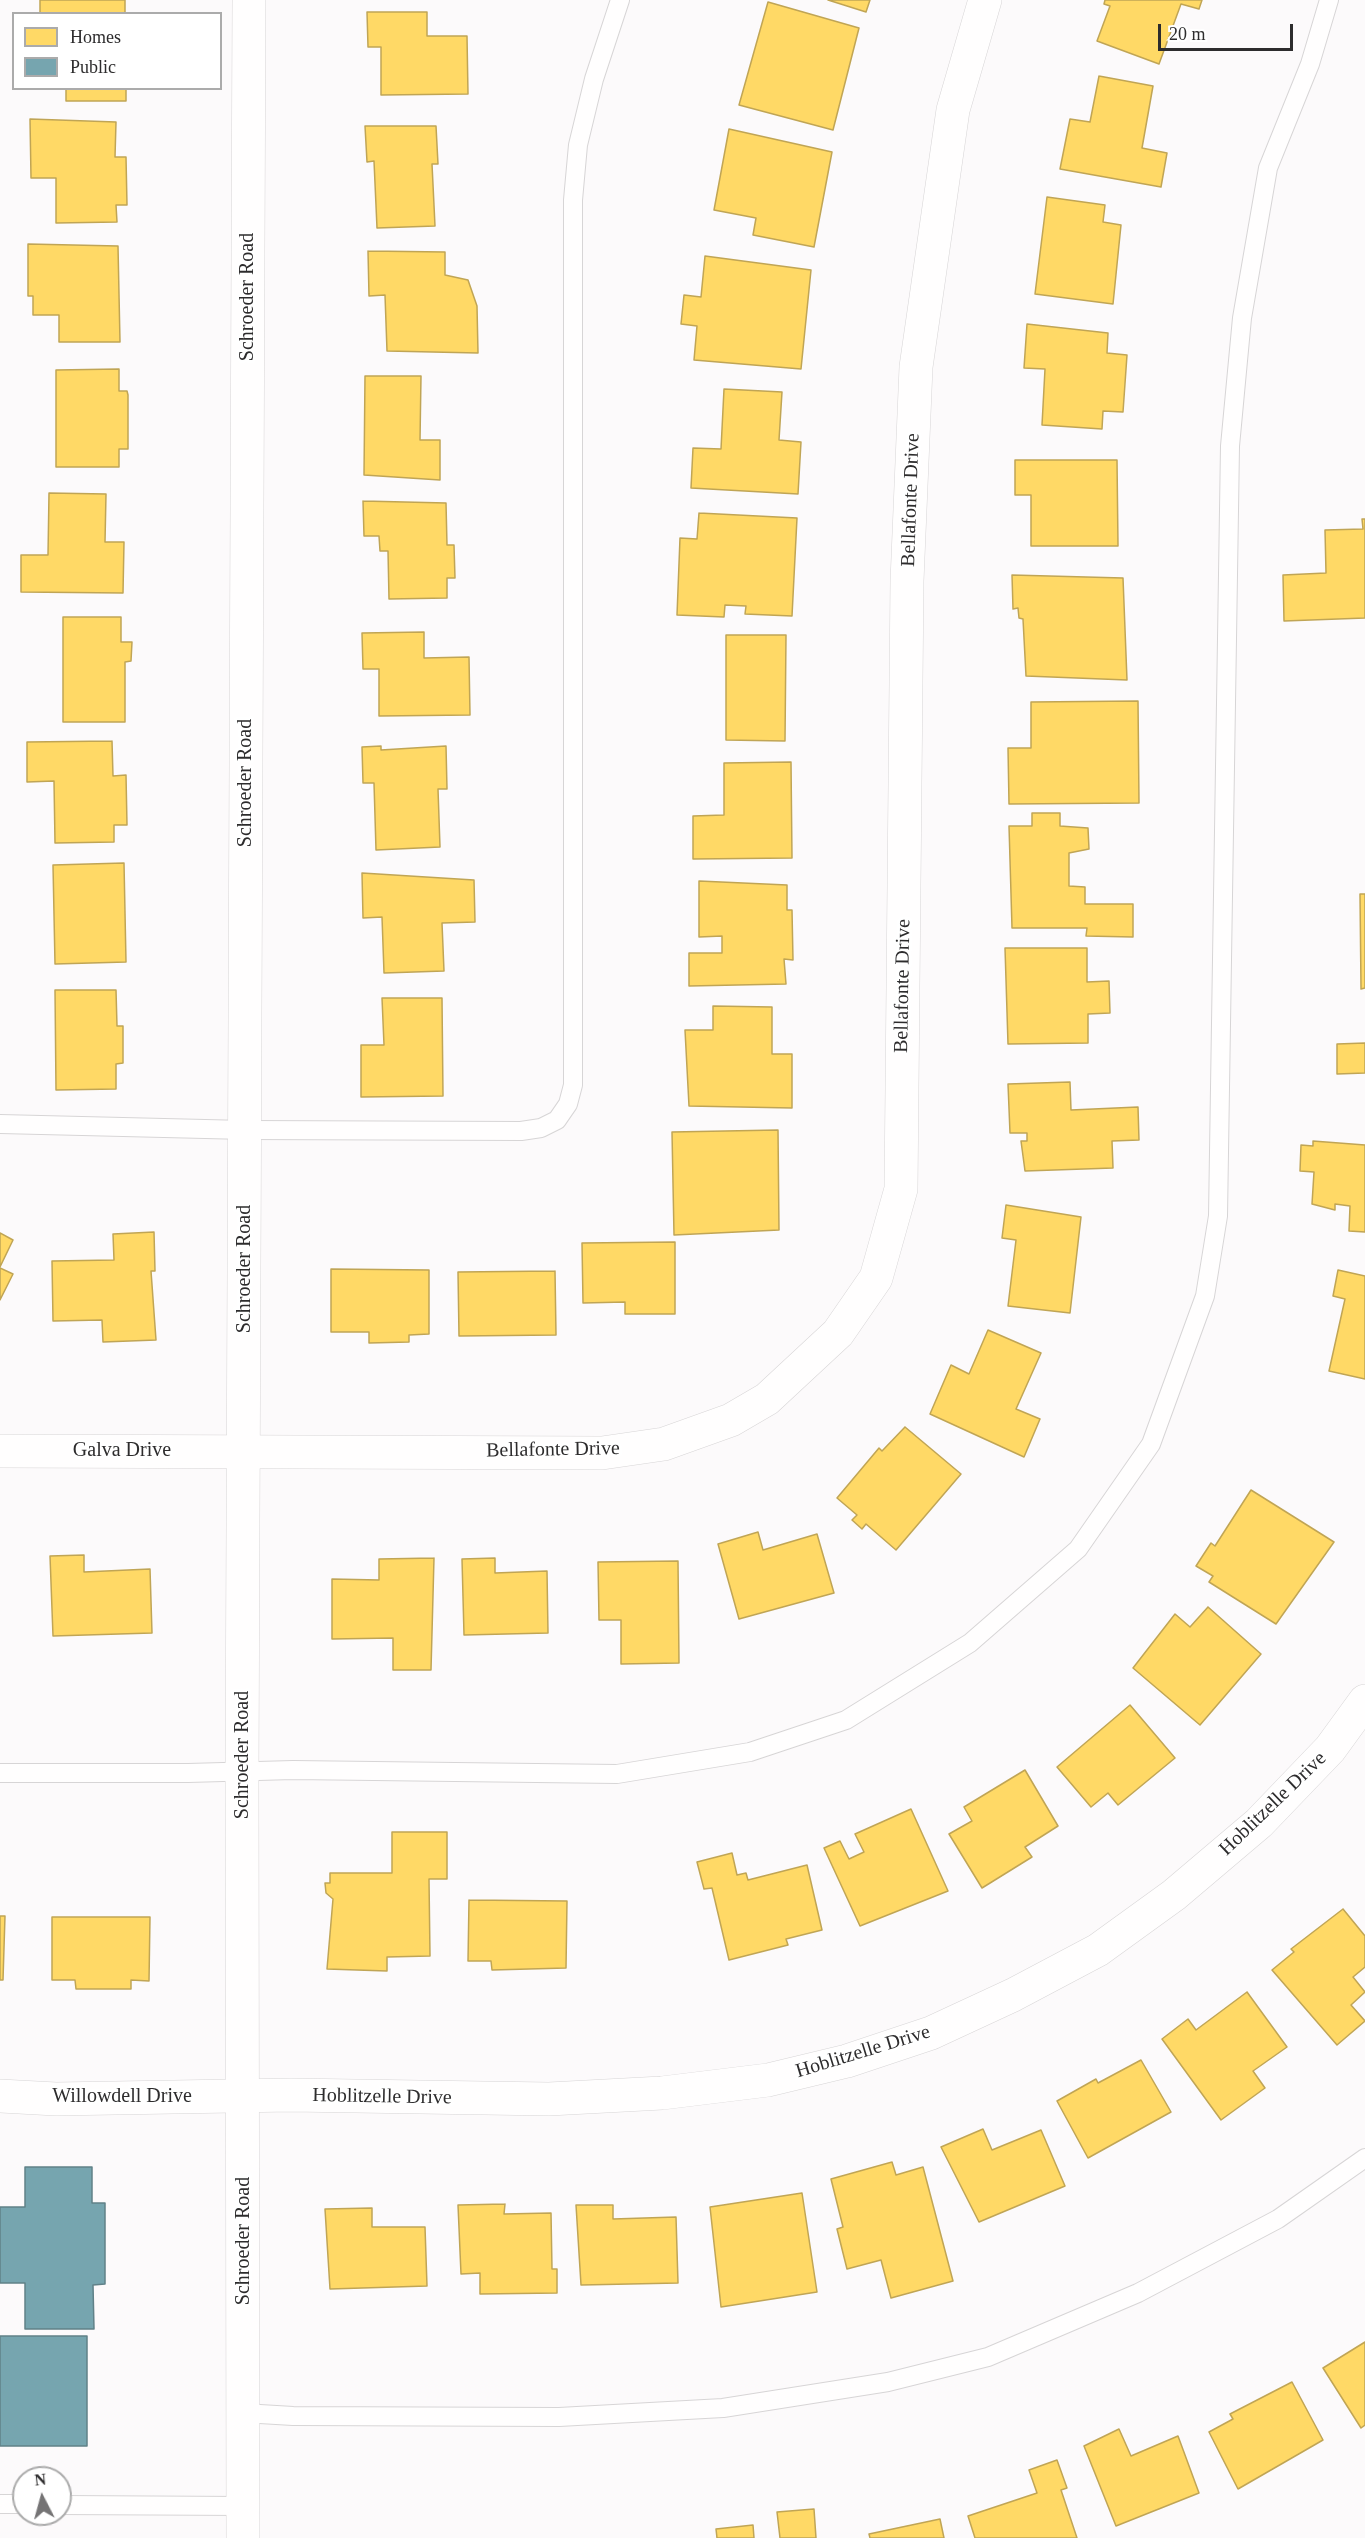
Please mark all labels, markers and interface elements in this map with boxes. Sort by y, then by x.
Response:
legend [12,12,222,90]
scale bar [1161,12,1296,50]
text: 20 m [1169,24,1206,44]
text: Homes [70,27,121,47]
text: Public [70,57,116,77]
street label: Schroeder Road [236,233,260,361]
street label: Bellafonte Drive [897,433,925,567]
street label: Schroeder Road [234,719,258,847]
street label: Bellafonte Drive [890,919,916,1053]
street label: Schroeder Road [233,1205,257,1333]
street label: Bellafonte Drive [486,1437,620,1463]
street label: Galva Drive [73,1439,171,1463]
street label: Schroeder Road [231,1691,255,1819]
street label: Hoblitzelle Drive [1215,1747,1331,1861]
street label: Hoblitzelle Drive [793,2020,933,2084]
street label: Hoblitzelle Drive [312,2084,452,2110]
street label: Willowdell Drive [52,2085,192,2109]
street label: Schroeder Road [232,2177,256,2305]
north arrow [12,2466,72,2526]
text: N [34,2471,47,2489]

